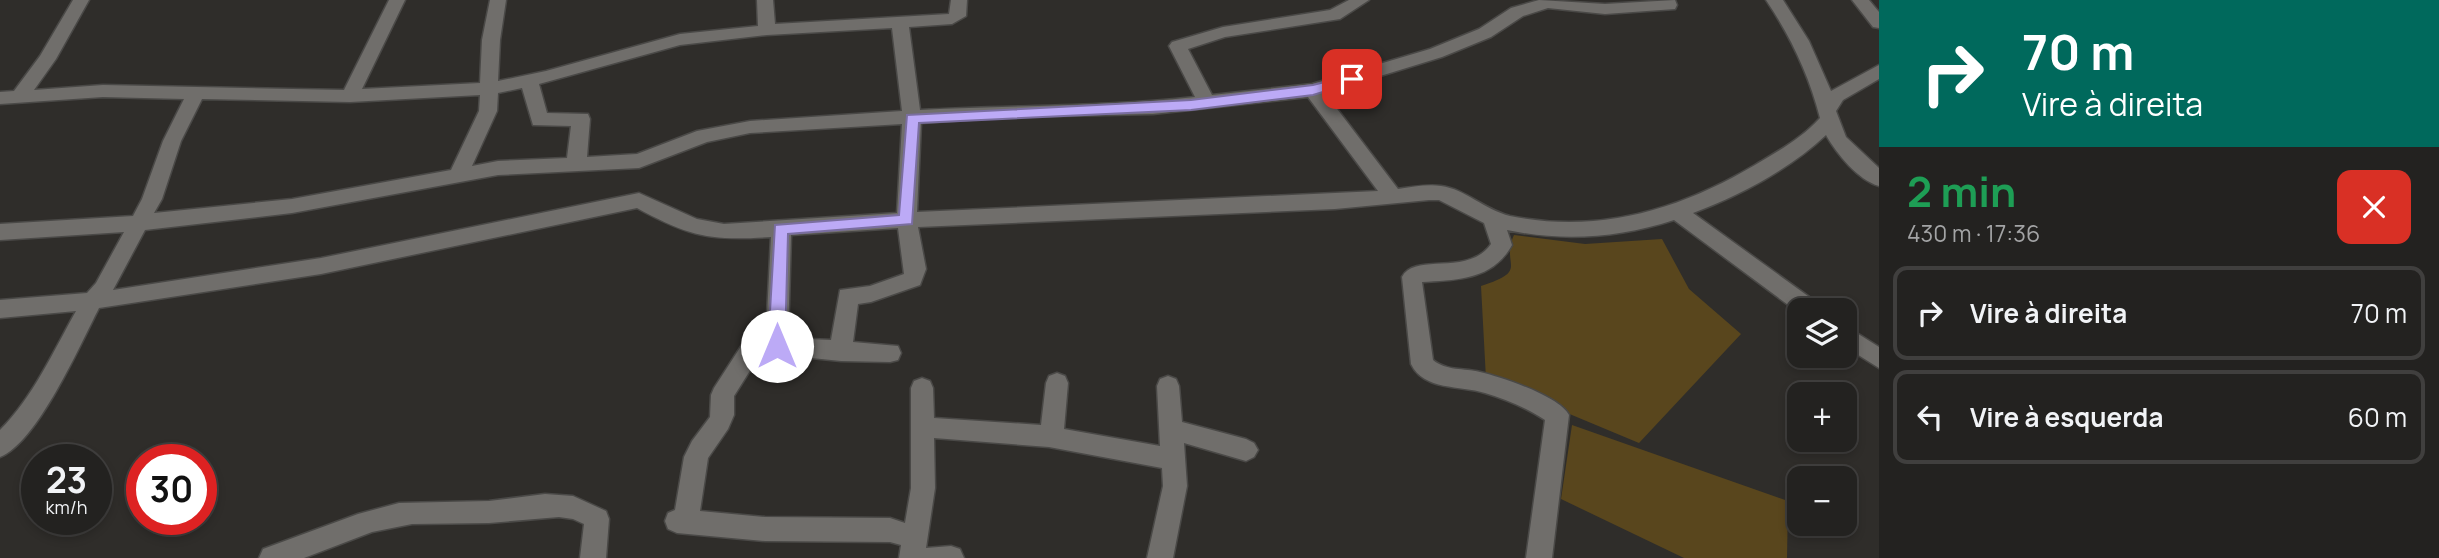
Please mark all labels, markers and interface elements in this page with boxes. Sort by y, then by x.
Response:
text: 70 m [2022,18,2134,85]
icon: right [1907,28,1998,119]
pin [1322,49,1382,109]
icon: arrive [1333,60,1371,98]
text: Vire à direita [2022,82,2203,126]
text: 2 min [1907,162,2016,220]
button: close [2337,170,2411,244]
text: 430 m · 17:36 [1907,217,2040,249]
icon: right [1911,294,1949,332]
text: Vire à direita [1970,295,2127,331]
text: 70 m [2351,295,2407,331]
map controls [1787,298,1857,536]
button: layers [1787,298,1857,368]
position arrow [740,309,814,383]
button: + [1787,382,1857,452]
icon: left [1911,398,1949,436]
text: Vire à esquerda [1970,399,2163,435]
text: 60 m [2348,399,2407,435]
speed limit sign: 30 [126,444,217,535]
text: 23 [46,456,87,504]
button: − [1787,466,1857,536]
text: km/h [46,495,87,519]

